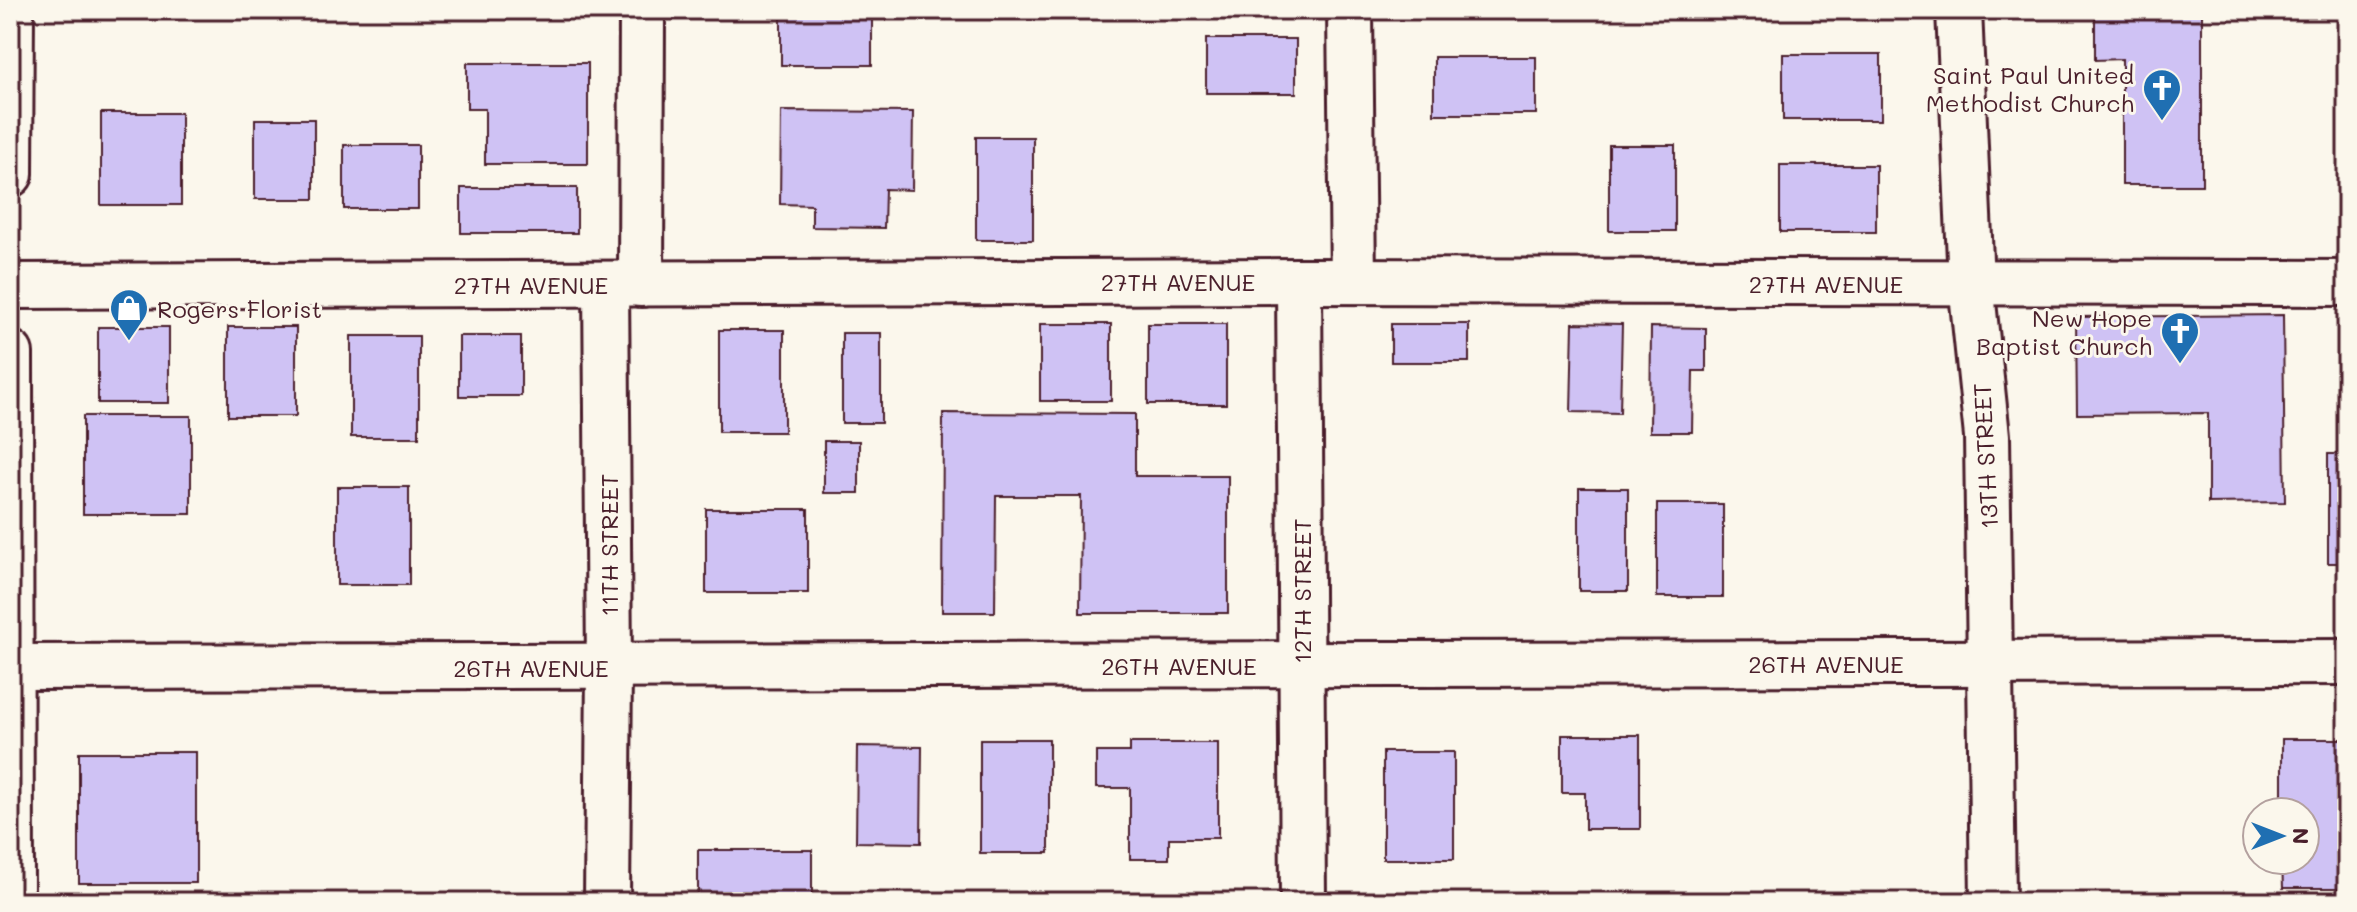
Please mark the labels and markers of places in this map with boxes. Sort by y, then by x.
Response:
place label: Saint Paul United Methodist Church [1926,59,2134,118]
church icon: Saint Paul United Methodist Church [2141,67,2183,122]
shop icon: Rogers Florist [108,287,150,342]
place label: Rogers Florist [157,293,322,324]
place label: New Hope Baptist Church [1976,302,2152,361]
church icon: New Hope Baptist Church [2159,310,2201,365]

